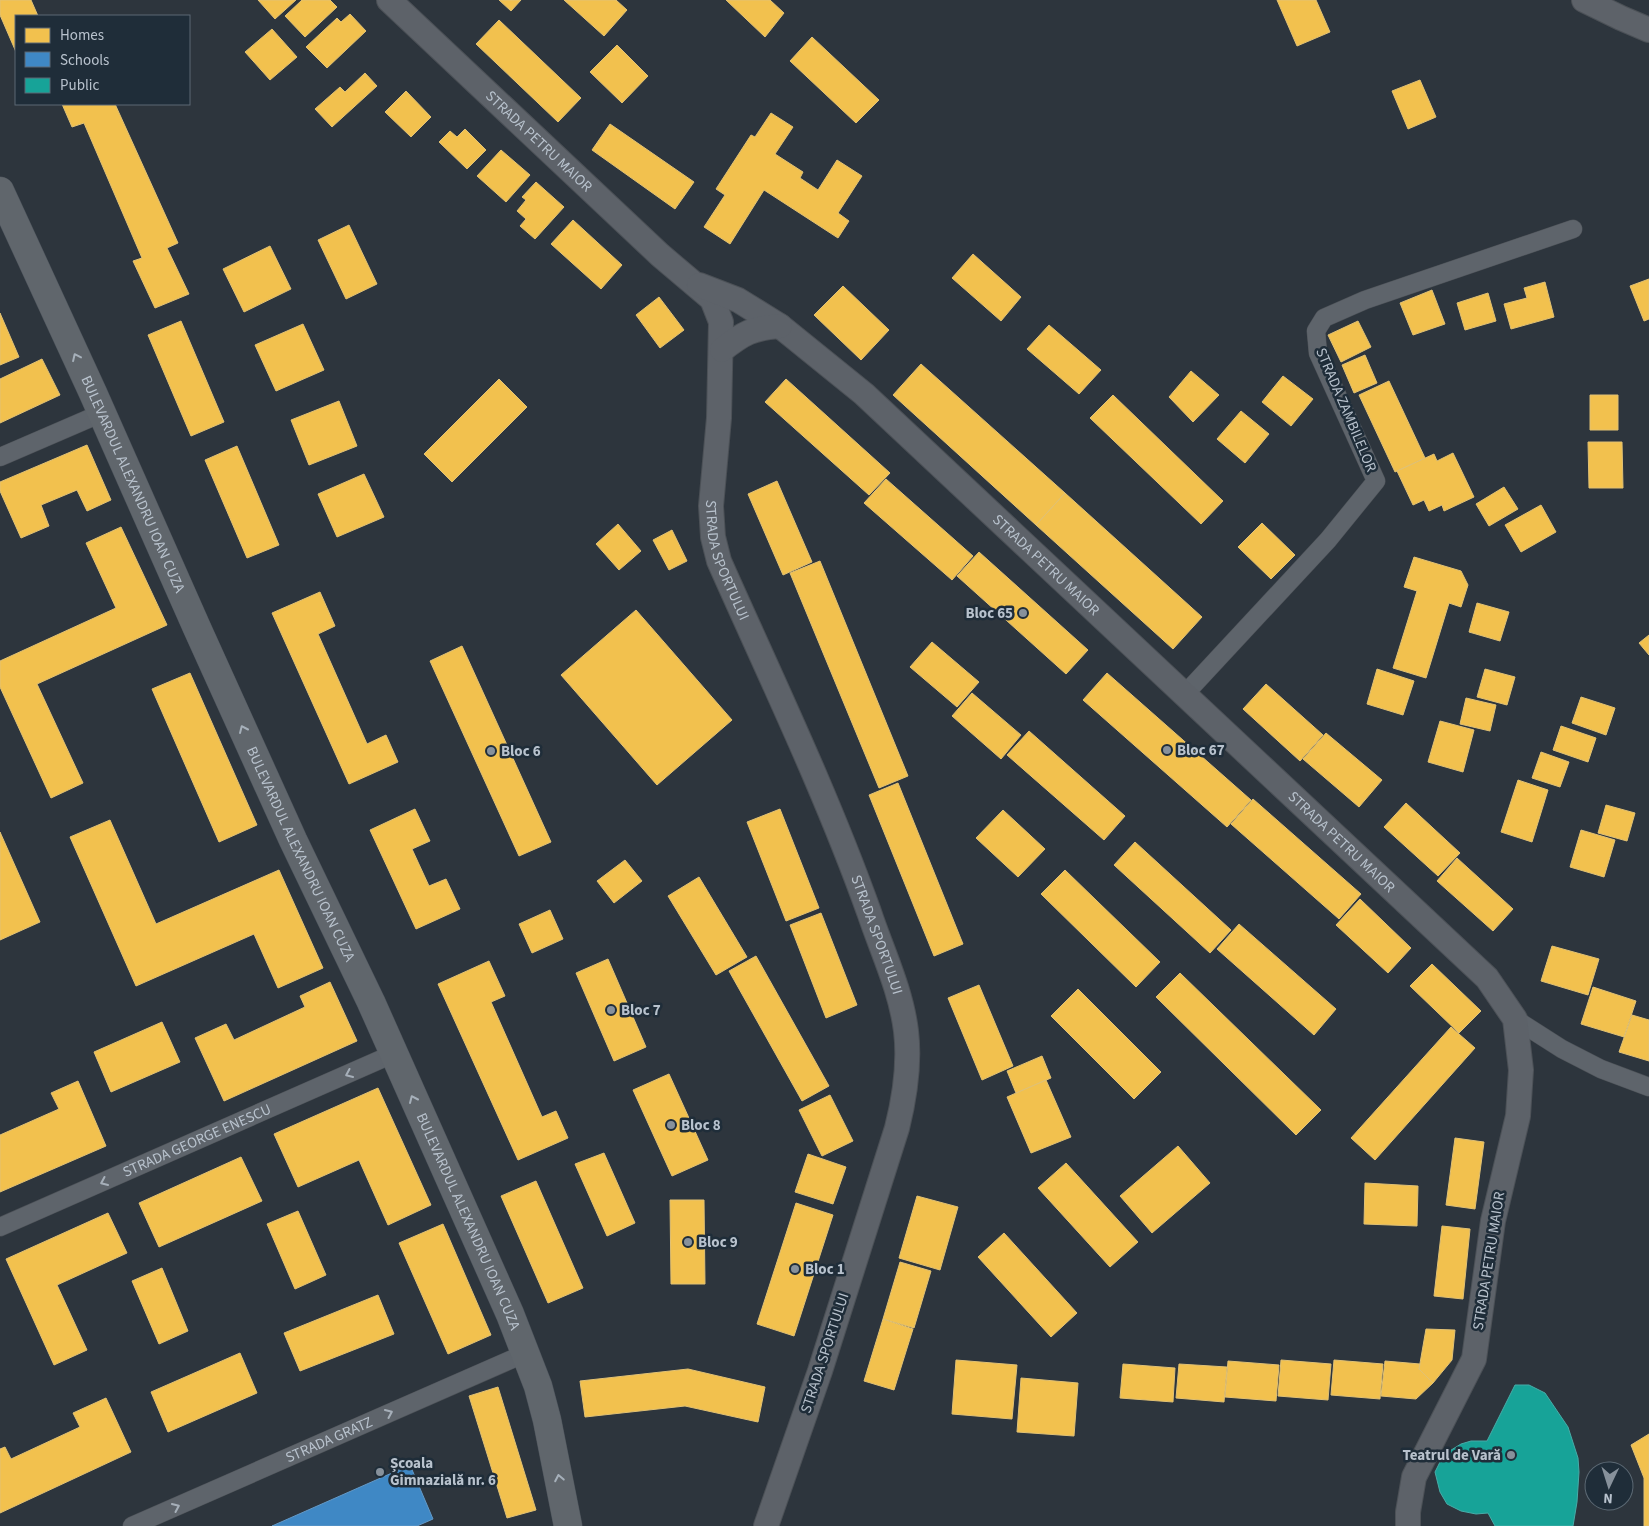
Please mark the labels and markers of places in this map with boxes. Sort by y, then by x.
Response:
place label: Bloc 65 [965,603,1013,624]
marker: Bloc 65 [1017,607,1029,619]
place label: Bloc 67 [1177,740,1225,761]
place label: Bloc 6 [501,741,541,762]
marker: Bloc 67 [1161,744,1173,756]
marker: Bloc 6 [485,745,497,757]
place label: Bloc 7 [621,1000,661,1021]
marker: Bloc 7 [605,1004,617,1016]
place label: Bloc 8 [681,1115,721,1136]
marker: Bloc 8 [665,1119,677,1131]
place label: Bloc 9 [698,1232,738,1253]
marker: Bloc 9 [682,1236,694,1248]
place label: Bloc 1 [805,1259,845,1280]
marker: Bloc 1 [789,1263,801,1275]
place label: Teatrul de Vară [1403,1445,1501,1466]
marker: Teatrul de Vară [1505,1449,1517,1461]
place label: Școala Gimnazială nr. 6 [390,1453,496,1491]
marker: Școala Gimnazială nr. 6 [374,1466,386,1478]

